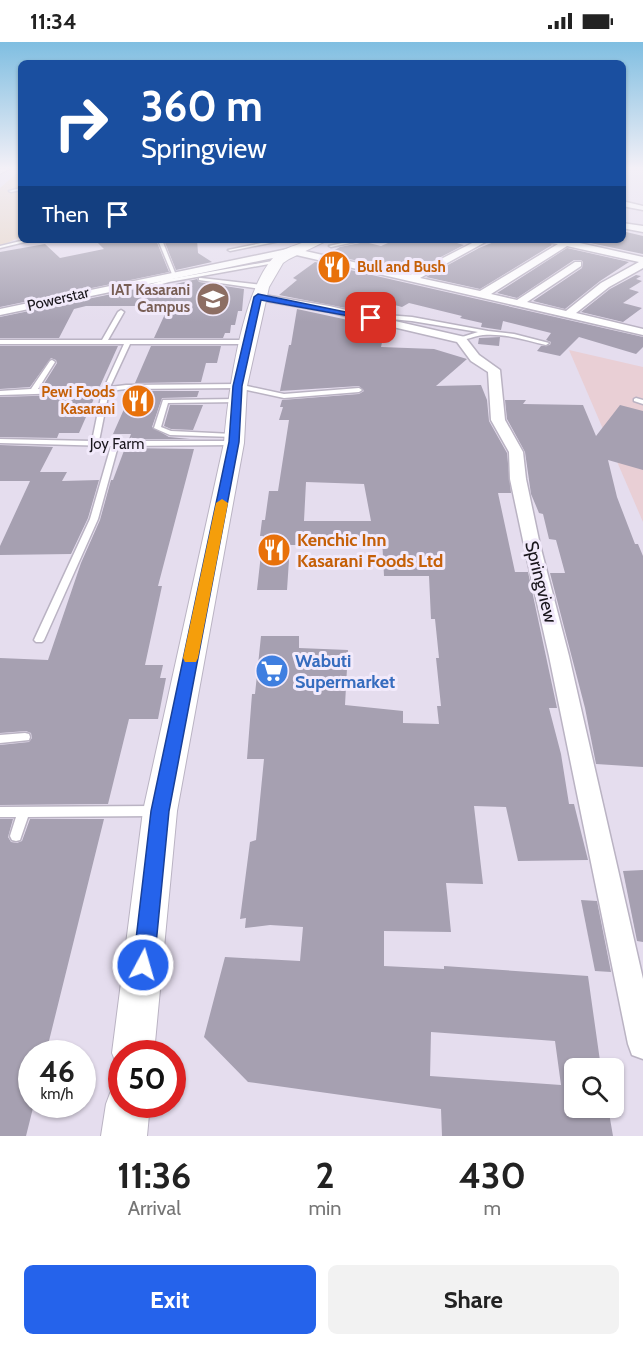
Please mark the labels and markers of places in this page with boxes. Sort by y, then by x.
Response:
restaurant icon: Bull and Bush [316,249,352,285]
place label: Bull and Bush [357,258,446,276]
place label: IAT Kasarani Campus [111,281,190,316]
school or university icon: IAT Kasarani Campus [195,281,231,317]
pin [345,292,396,343]
place label: Pewi Foods Kasarani [41,383,115,418]
restaurant icon: Pewi Foods Kasarani [120,383,156,419]
place label: Kenchic Inn Kasarani Foods Ltd [297,529,443,572]
restaurant icon: Kenchic Inn Kasarani Foods Ltd [256,532,292,568]
place label: Wabuti Supermarket [295,650,395,693]
supermarket icon: Wabuti Supermarket [254,653,290,689]

